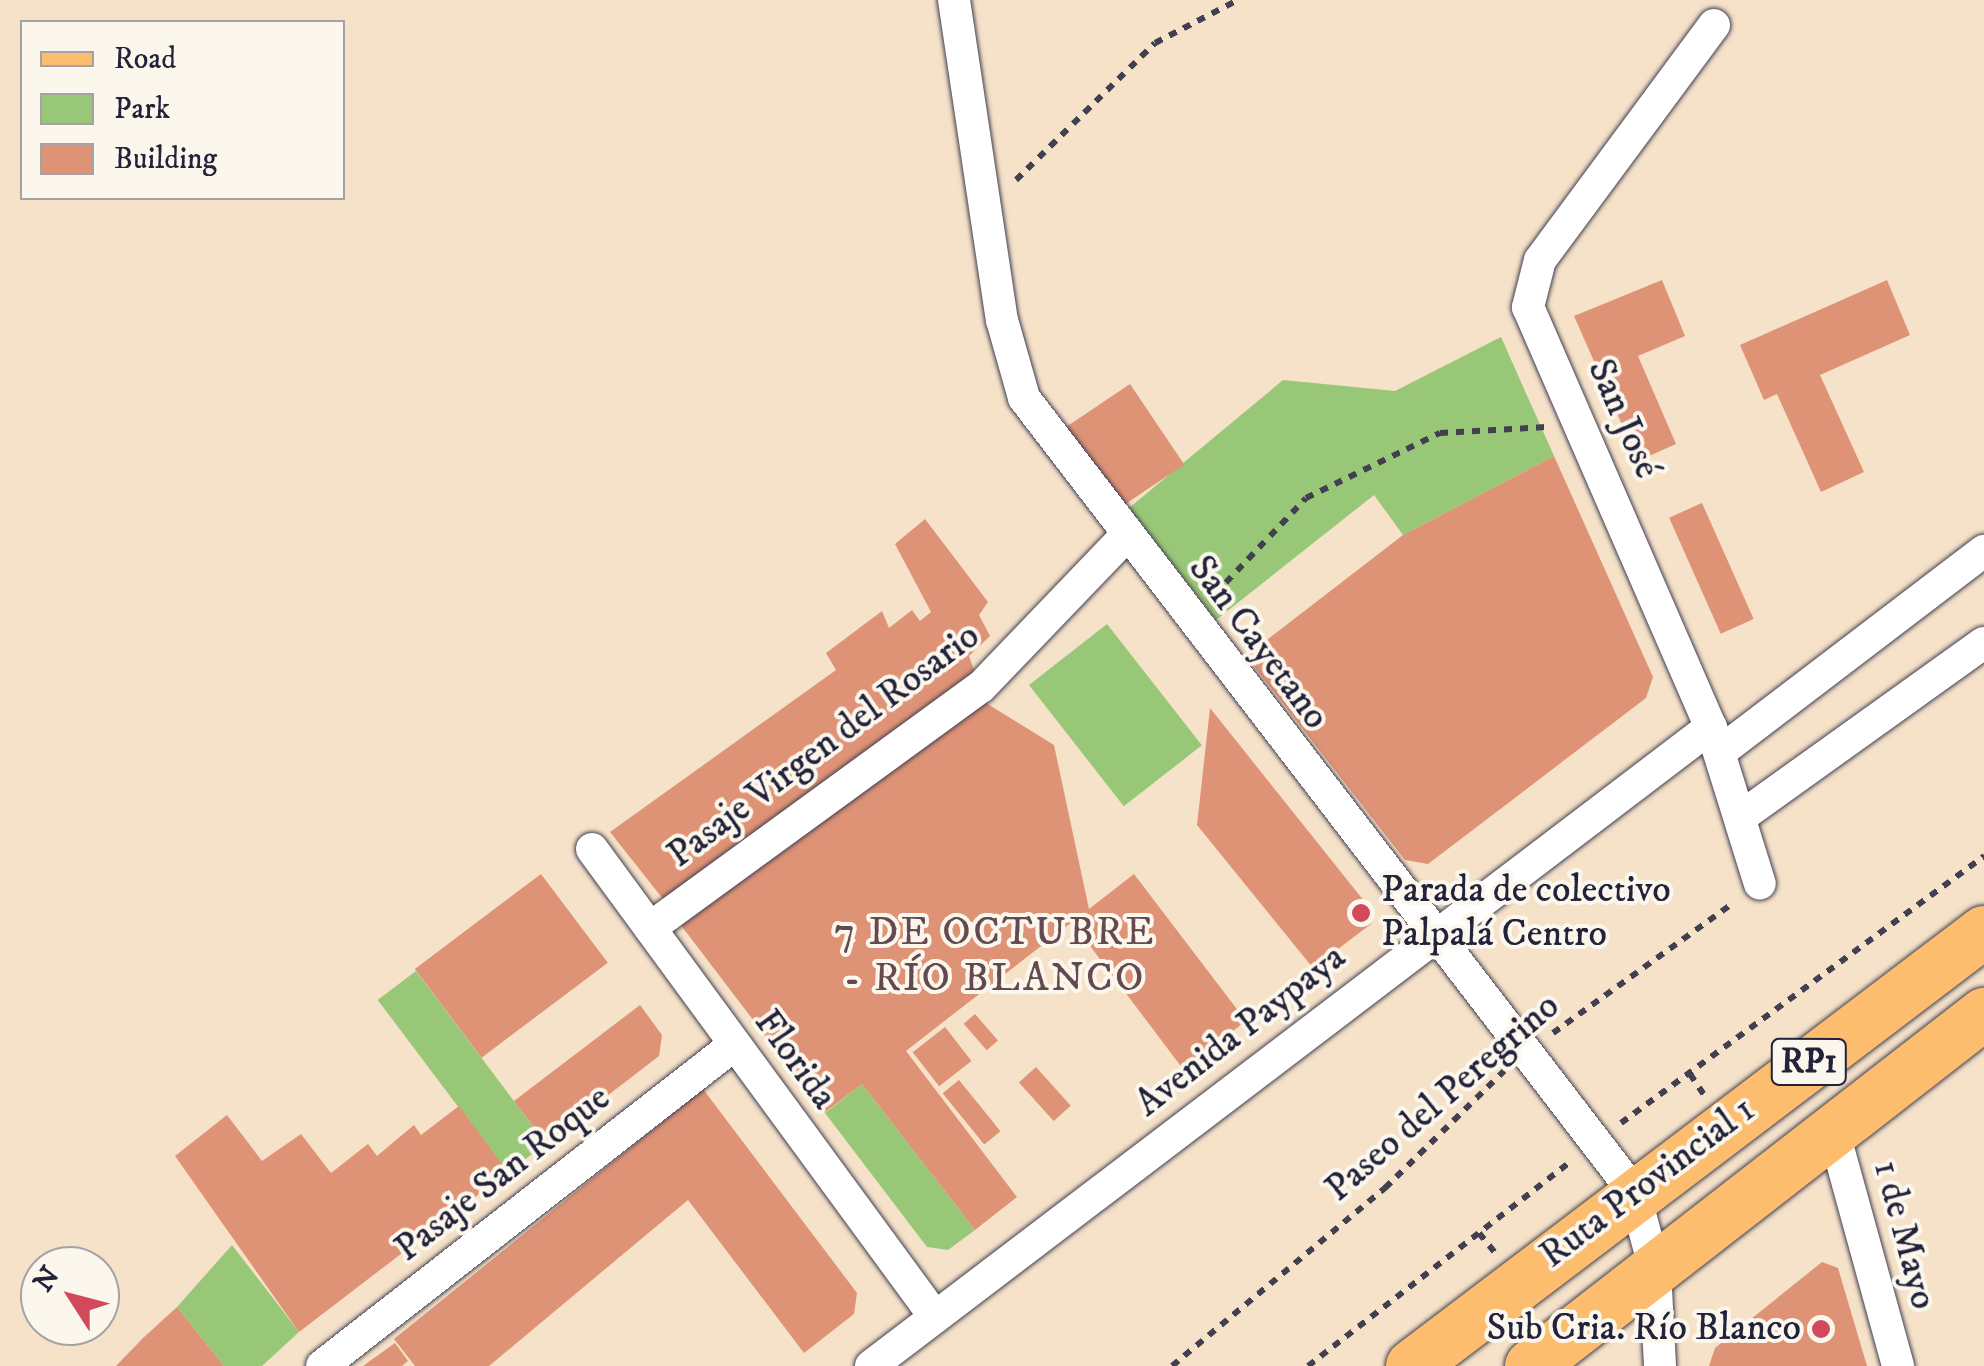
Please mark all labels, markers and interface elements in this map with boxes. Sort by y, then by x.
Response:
legend [20,20,345,200]
text: Road [114,41,176,78]
text: Park [114,91,170,128]
text: Building [114,141,217,178]
street label: San José [1577,352,1669,486]
street label: San Cayetano [1178,547,1338,739]
street label: Pasaje Virgen del Rosario [659,614,989,878]
place label: Parada de colectivo Palpalá Centro [1381,868,1671,958]
marker: Parada de colectivo Palpalá Centro [1350,902,1372,924]
district label: 7 DE OCTUBRE - RÍO BLANCO [834,909,1156,1003]
street label: Avenida Paypaya [1127,935,1355,1127]
street label: Paseo del Peregrino [1317,984,1569,1212]
street label: Florida [744,1001,846,1119]
road number: RP1 [1769,1032,1849,1092]
street label: Pasaje San Roque [386,1076,620,1272]
street label: Ruta Provincial 1 [1532,1088,1764,1278]
street label: 1 de Mayo [1862,1156,1946,1314]
north arrow [20,1246,120,1346]
text: N [26,1260,68,1299]
place label: Sub Cria. Río Blanco [1487,1306,1801,1352]
marker: Sub Cria. Río Blanco [1810,1318,1832,1340]

